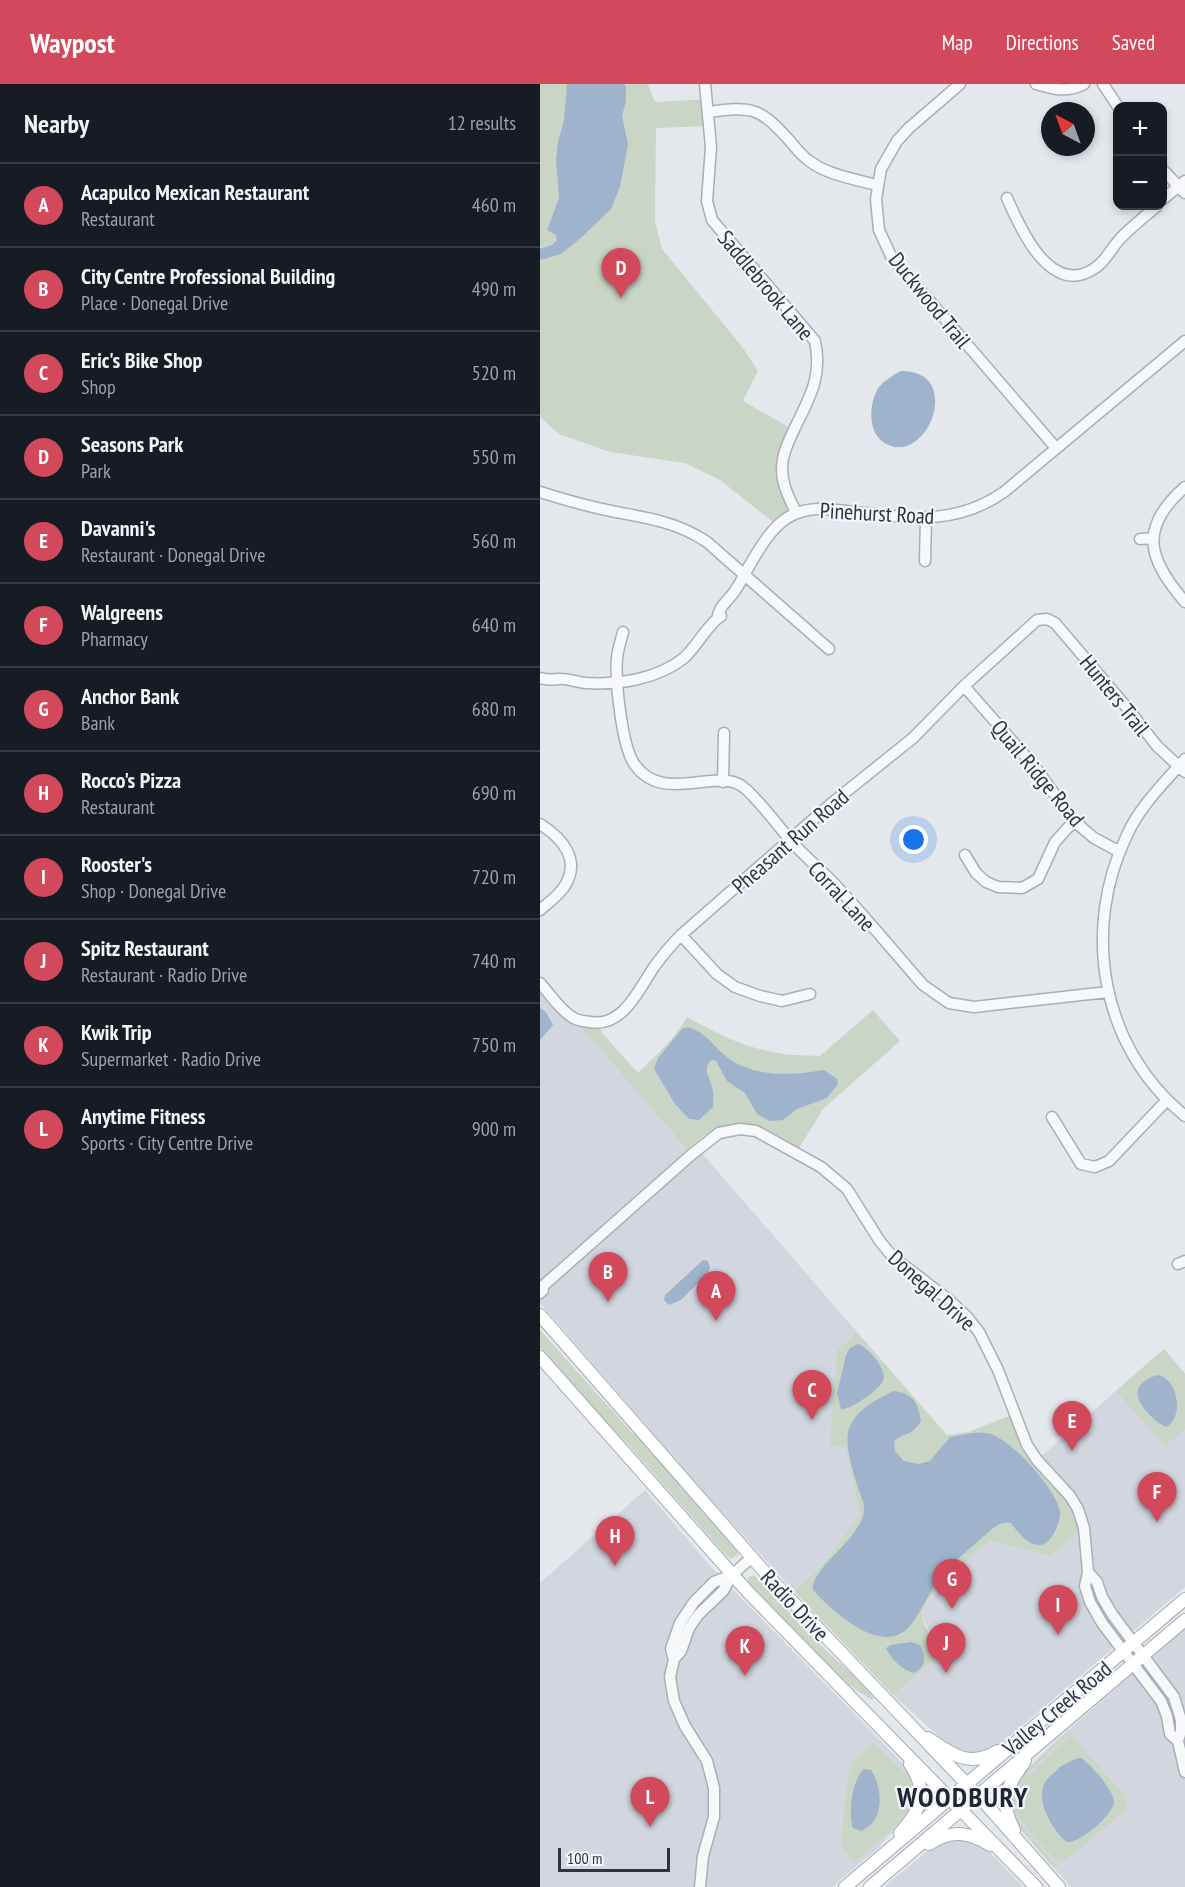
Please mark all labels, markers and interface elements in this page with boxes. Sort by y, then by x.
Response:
text: Waypost [30,24,115,61]
text: Map [942,29,973,56]
text: Directions [1006,29,1079,56]
text: Saved [1112,29,1155,56]
north arrow [1041,102,1095,156]
map controls [1113,102,1167,210]
button: + [1113,102,1167,156]
text: Nearby [24,107,89,140]
text: 12 results [448,110,516,136]
button: − [1113,156,1167,210]
text: Acapulco Mexican Restaurant [81,178,309,206]
text: A [38,192,49,218]
text: 460 m [472,192,516,218]
text: Restaurant [81,206,155,232]
street label: Saddlebrook Lane [712,224,820,346]
street label: Duckwood Trail [883,246,978,354]
pin: D [602,248,640,298]
text: City Centre Professional Building [81,262,335,290]
text: B [39,276,48,302]
text: 490 m [472,276,516,302]
text: Place · Donegal Drive [81,290,228,316]
text: Eric's Bike Shop [81,346,202,374]
text: C [39,360,48,386]
text: 520 m [472,360,516,386]
text: Shop [81,374,116,400]
text: Seasons Park [81,430,183,458]
text: D [38,444,49,470]
text: 550 m [472,444,516,470]
text: Park [81,458,111,484]
street label: Pinehurst Road [819,496,935,530]
text: Davanni's [81,514,156,542]
text: E [39,528,48,554]
text: 560 m [472,528,516,554]
text: Restaurant · Donegal Drive [81,542,265,568]
text: Walgreens [81,598,163,626]
text: F [39,612,48,638]
text: 640 m [472,612,516,638]
text: Pharmacy [81,626,148,652]
street label: Hunters Trail [1074,649,1157,742]
text: Anchor Bank [81,682,179,710]
text: G [38,696,49,722]
text: 680 m [472,696,516,722]
text: Bank [81,710,115,736]
street label: Quail Ridge Road [985,714,1091,832]
text: Rocco's Pizza [81,766,181,794]
text: H [38,780,49,806]
text: 690 m [472,780,516,806]
street label: Pheasant Run Road [726,783,854,899]
text: Restaurant [81,794,155,820]
your location [899,825,928,854]
text: Rooster's [81,850,152,878]
street label: Corral Lane [802,855,882,937]
text: I [41,864,46,890]
text: 720 m [472,864,516,890]
text: Shop · Donegal Drive [81,878,226,904]
text: Spitz Restaurant [81,934,209,962]
text: J [41,948,46,974]
text: 740 m [472,948,516,974]
text: Restaurant · Radio Drive [81,962,247,988]
text: Kwik Trip [81,1018,152,1046]
text: K [38,1032,49,1058]
text: 750 m [472,1032,516,1058]
text: Supermarket · Radio Drive [81,1046,261,1072]
text: Anytime Fitness [81,1102,206,1130]
text: L [39,1116,48,1142]
text: 900 m [472,1116,516,1142]
text: Sports · City Centre Drive [81,1130,253,1156]
street label: Donegal Drive [883,1244,981,1336]
pin: B [588,1252,628,1302]
pin: A [696,1272,735,1321]
pin: C [792,1370,832,1420]
pin: E [1052,1402,1092,1451]
pin: F [1138,1472,1176,1522]
pin: H [596,1516,634,1566]
pin: G [932,1560,972,1609]
street label: Radio Drive [755,1563,835,1647]
pin: I [1038,1586,1078,1635]
pin: J [926,1624,966,1673]
pin: K [726,1626,764,1676]
street label: Valley Creek Road [996,1654,1117,1762]
pin: L [630,1778,670,1827]
district label: WOODBURY [896,1778,1029,1815]
scale bar [558,1845,670,1872]
text: 100 m [567,1848,602,1868]

